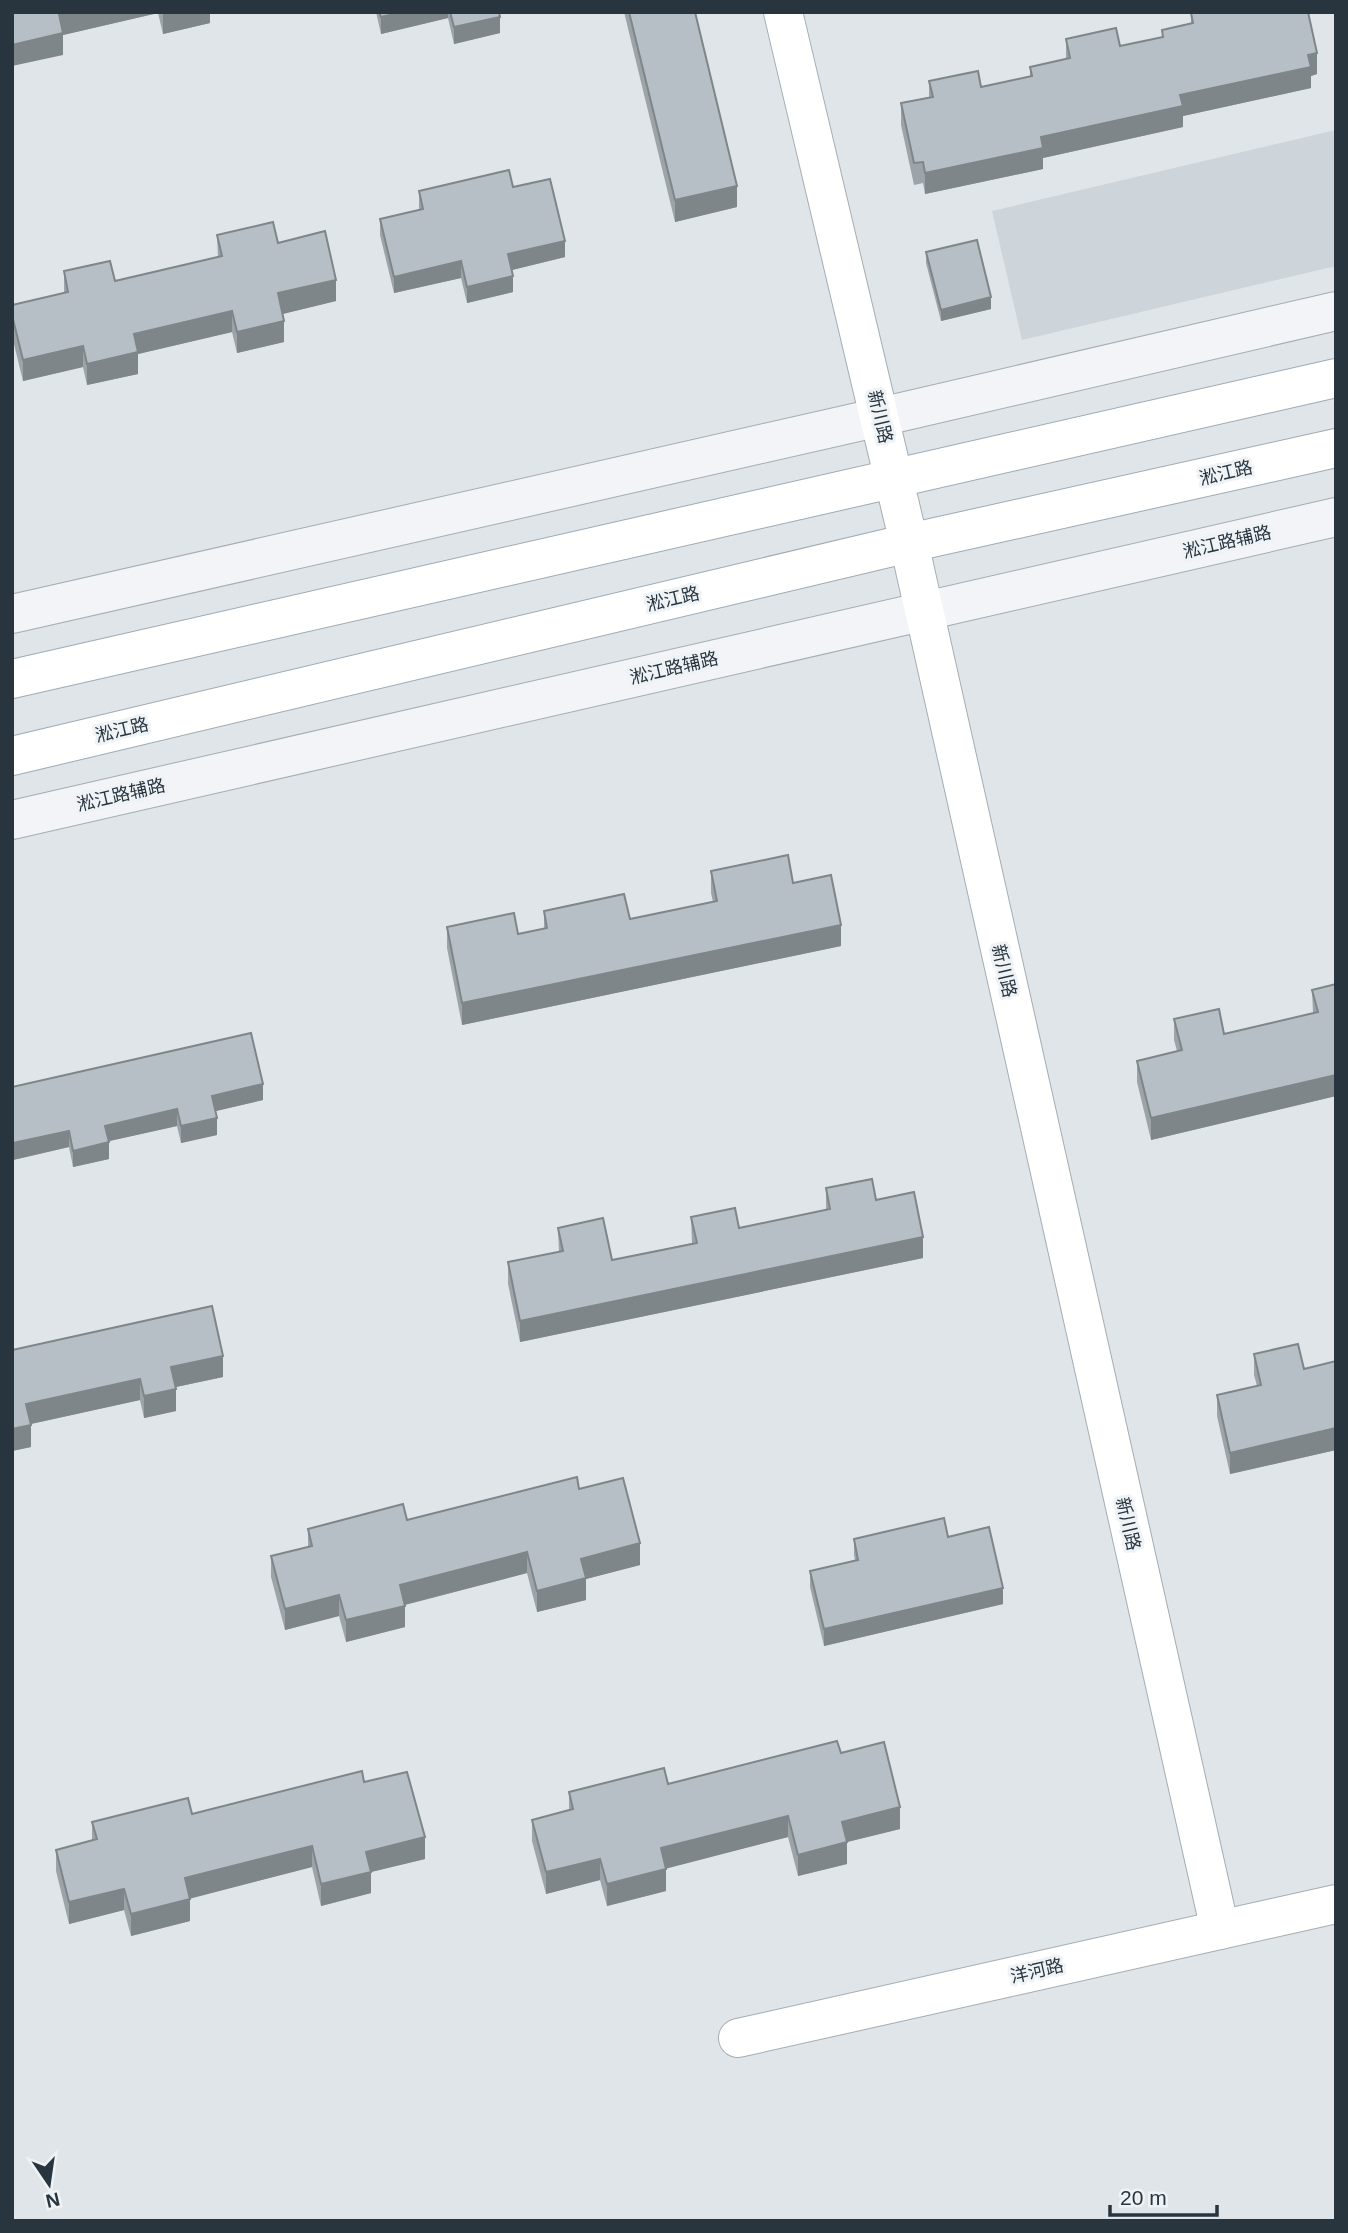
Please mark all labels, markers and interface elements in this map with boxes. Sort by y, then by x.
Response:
street label: 新川路 [864,388,896,446]
street label: 淞江路 [1197,457,1255,489]
street label: 淞江路辅路 [1181,522,1273,562]
street label: 淞江路 [644,583,702,615]
street label: 淞江路辅路 [628,648,720,688]
street label: 淞江路 [93,714,151,746]
street label: 淞江路辅路 [75,775,167,815]
street label: 新川路 [988,942,1020,1000]
street label: 新川路 [1112,1495,1144,1553]
street label: 洋河路 [1008,1955,1066,1987]
north arrow [14,2149,84,2219]
scale bar [1110,2174,1217,2218]
text: 20 m [1120,2186,1167,2209]
text: N [44,2188,62,2212]

